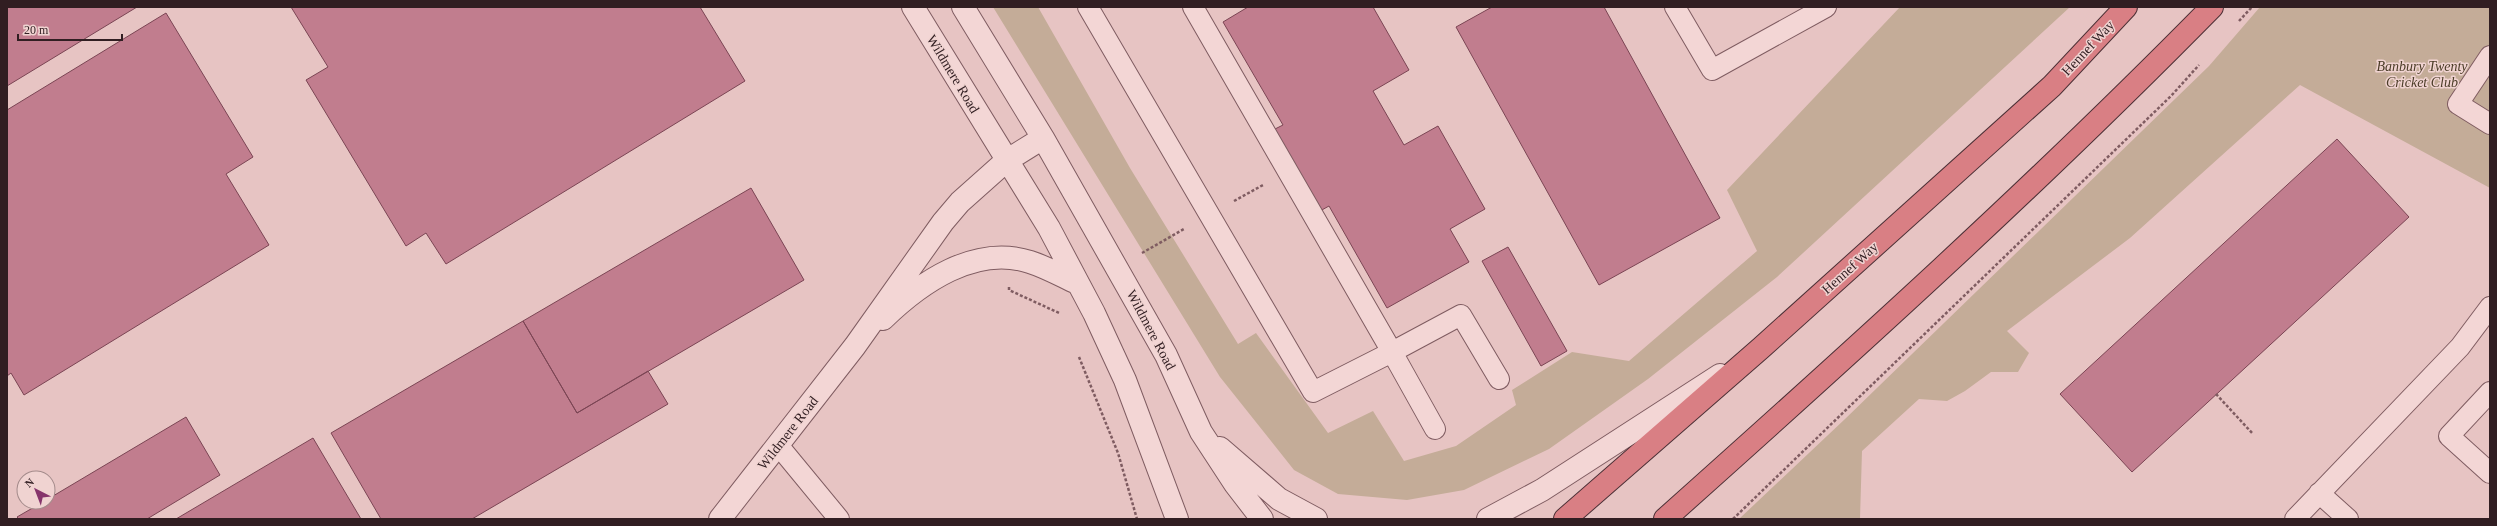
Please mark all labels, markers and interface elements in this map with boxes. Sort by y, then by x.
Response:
scale bar [18,16,122,42]
street label: Hennef Way [2059,17,2117,79]
text: 20 m [24,23,49,37]
street label: Wildmere Road [924,32,982,116]
park label: Banbury Twenty Cricket Club [2376,59,2468,90]
street label: Hennef Way [1819,239,1881,297]
street label: Wildmere Road [1124,287,1178,373]
street label: Wildmere Road [755,394,821,472]
north arrow [16,470,56,510]
text: N [22,475,36,490]

